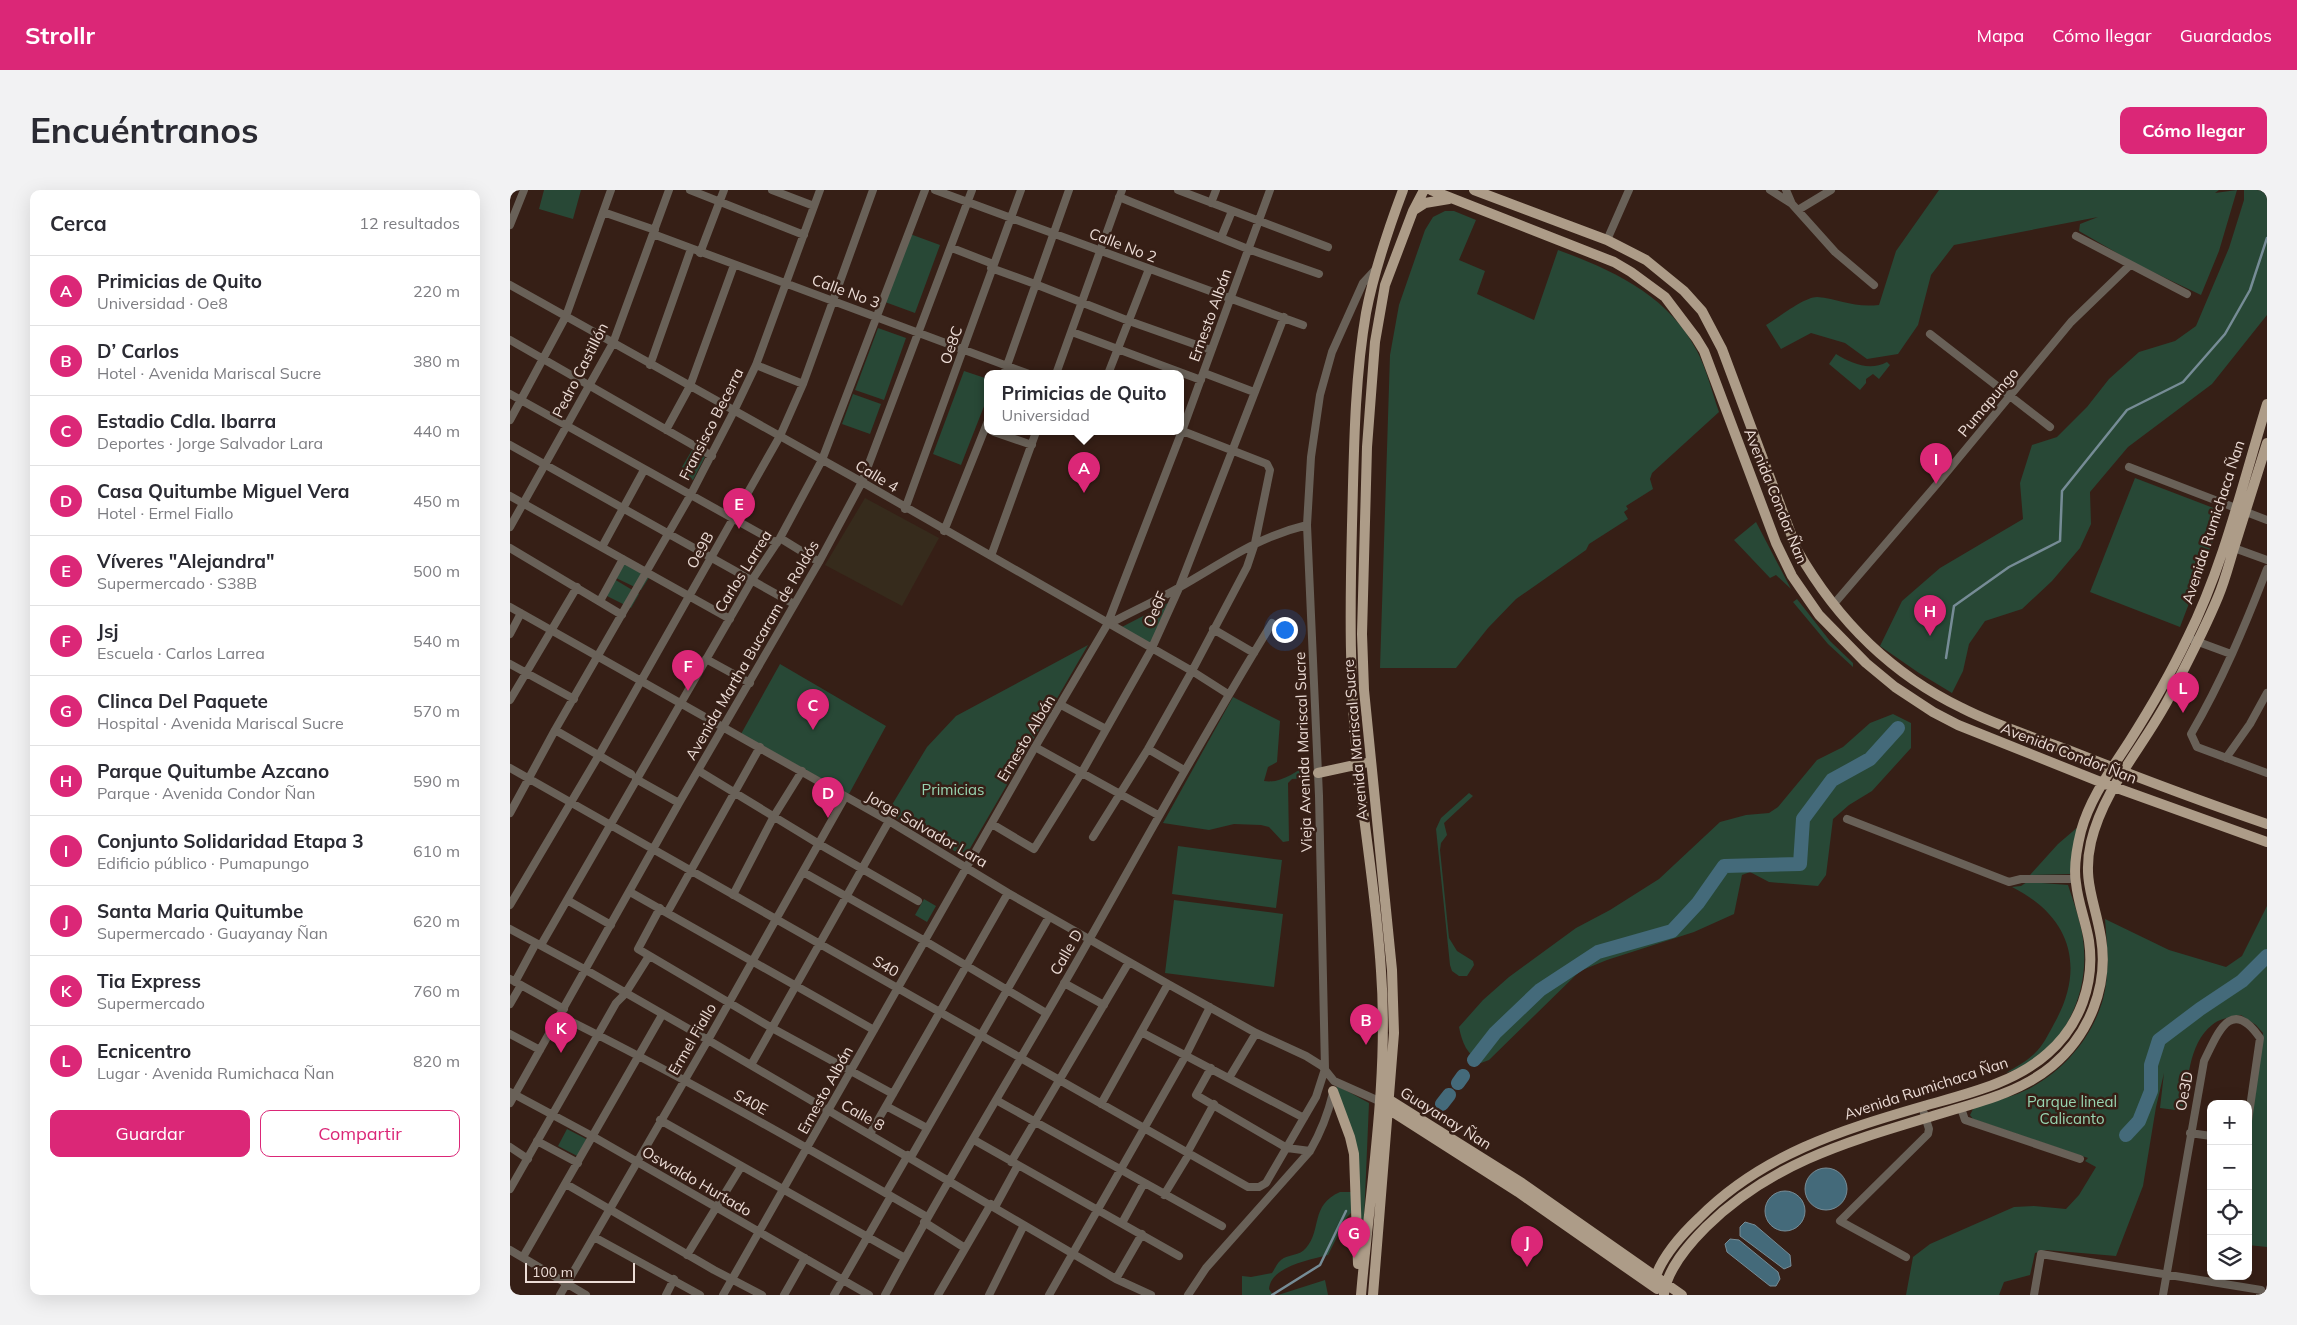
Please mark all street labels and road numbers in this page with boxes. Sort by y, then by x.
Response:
street label: Calle No 2 [1086,223,1160,267]
street label: Ernesto Albán [1184,266,1236,364]
street label: Calle No 3 [809,270,883,312]
street label: Pedro Castillón [548,319,612,421]
street label: Oe8C [936,323,966,367]
street label: Pumapungo [1954,364,2022,440]
street label: Fransisco Becerra [675,365,747,483]
street label: Avenida Condor Ñan [1740,426,1812,566]
street label: Avenida Rumichaca Ñan [2178,438,2248,606]
street label: Calle 4 [852,456,902,496]
street label: Carlos Larrea [710,526,776,616]
street label: Oe9B [682,528,718,572]
street label: Avenida Martha Bucaram de Roldós [681,537,823,763]
street label: Oe6F [1139,588,1171,630]
street label: Vieja Avenida Mariscal Sucre [1290,651,1316,853]
street label: Avenida Mariscal Sucre [1338,658,1372,822]
street label: Ernesto Albán [993,691,1059,785]
street label: Avenida Condor Ñan [1998,718,2140,788]
street label: Jorge Salvador Lara [863,786,991,872]
street label: Calle D [1045,926,1087,978]
street label: S40 [869,951,903,981]
street label: Ermel Fiallo [664,1000,720,1078]
street label: Ernesto Albán [793,1043,857,1137]
street label: Avenida Rumichaca Ñan [1842,1053,2010,1123]
street label: Oe3D [2171,1070,2197,1112]
street label: Guayanay Ñan [1397,1082,1495,1154]
street label: S40E [731,1085,772,1119]
street label: Calle 8 [838,1095,888,1135]
street label: Oswaldo Hurtado [639,1142,755,1220]

